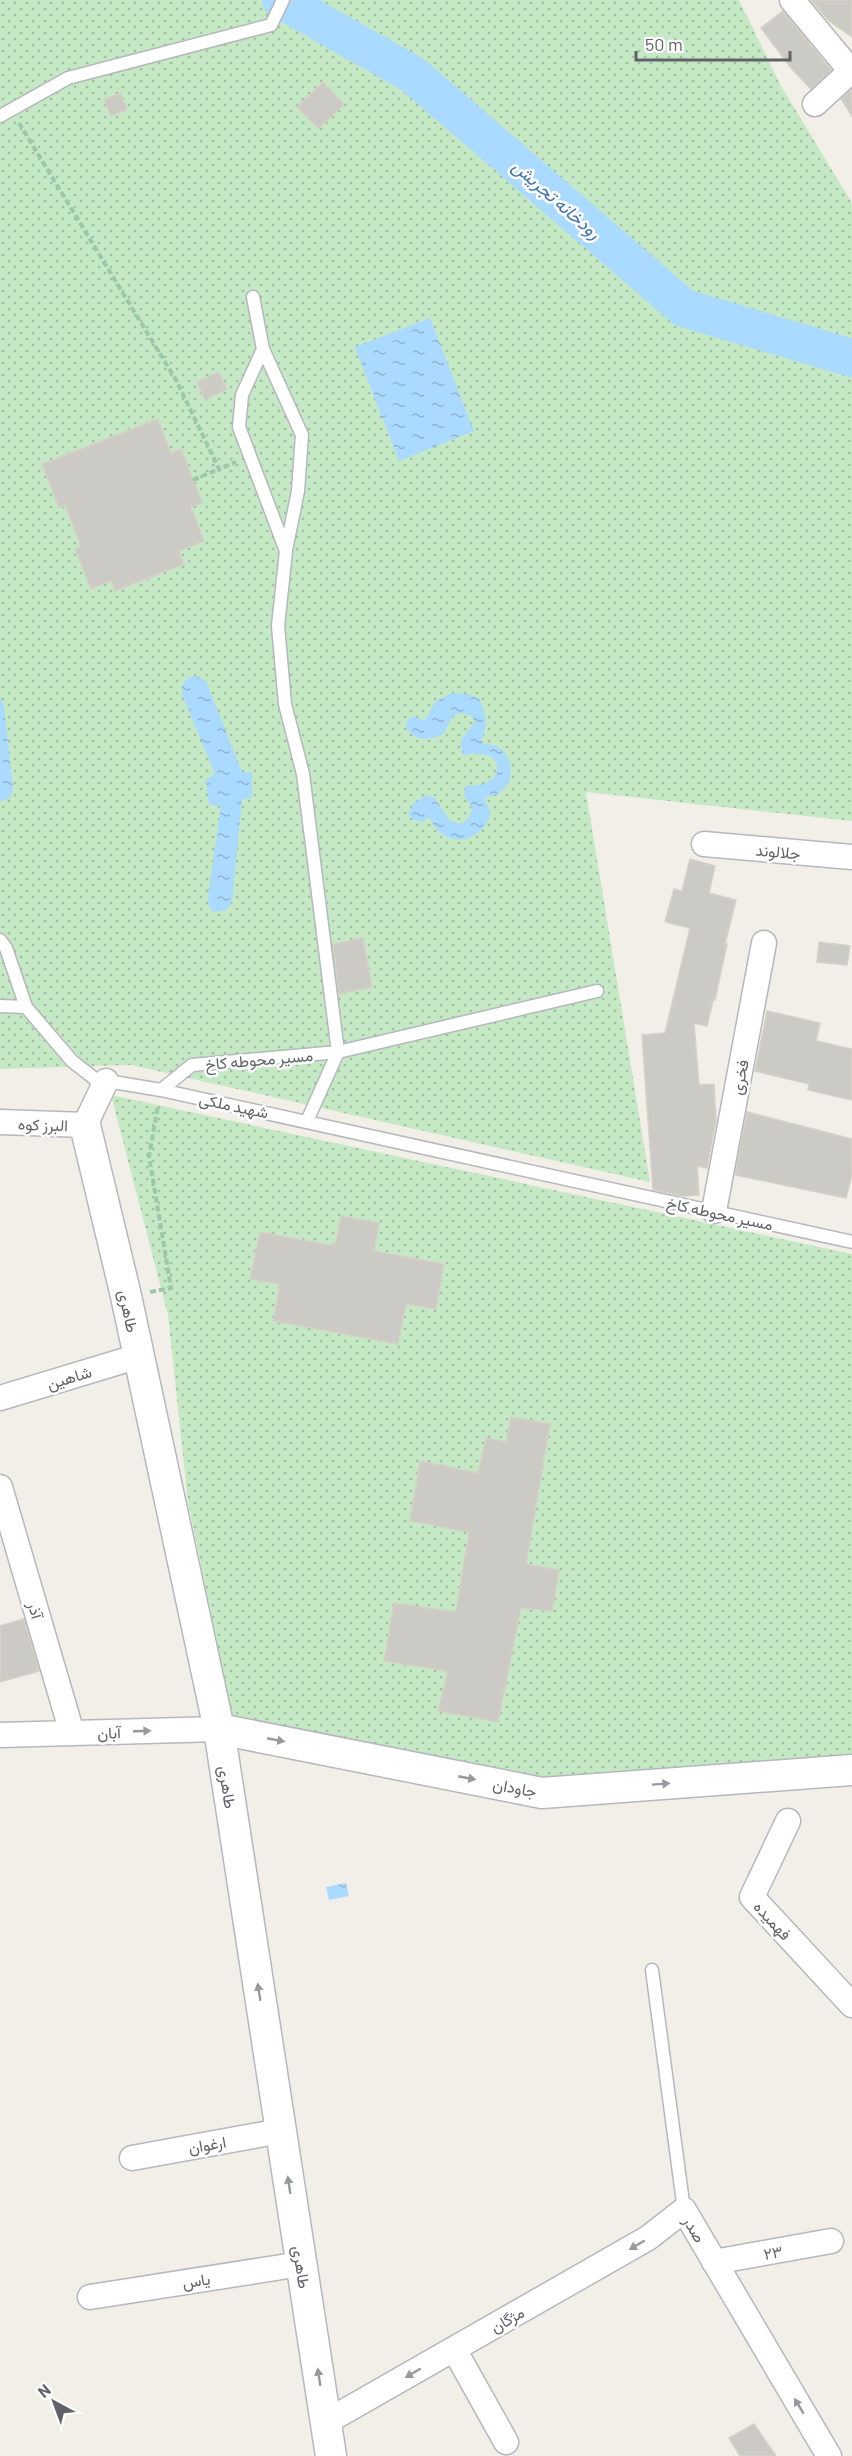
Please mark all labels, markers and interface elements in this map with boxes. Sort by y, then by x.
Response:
scale bar [636,24,790,62]
text: 50 m [645,33,683,55]
water label: رودخانه تجریش [508,155,606,244]
street label: جلالوند [755,840,802,864]
street label: مسیر محوطه کاخ [204,1045,314,1076]
street label: فخری [726,1058,754,1097]
street label: شهید ملکی [197,1088,270,1124]
street label: البرز کوه [18,1114,68,1136]
street label: مسیر محوطه کاخ [664,1192,775,1236]
street label: طاهری [113,1288,143,1335]
street label: شاهین [44,1361,94,1395]
street label: آذر [22,1598,48,1623]
street label: آبان [97,1722,122,1743]
one-way arrow [133,1726,152,1736]
one-way arrow [267,1736,286,1745]
street label: طاهری [213,1764,241,1810]
one-way arrow [458,1774,477,1783]
street label: جاودان [491,1774,539,1802]
one-way arrow [651,1779,670,1789]
street label: فهمیده [749,1897,796,1945]
one-way arrow [255,1982,264,2001]
street label: ارغوان [187,2131,228,2159]
one-way arrow [285,2175,294,2194]
street label: صدر [678,2212,710,2247]
one-way arrow [628,2240,645,2250]
street label: ۲۳ [762,2241,784,2263]
street label: طاهری [287,2244,315,2290]
street label: یاس [181,2268,212,2294]
street label: مژگان [487,2302,528,2338]
one-way arrow [314,2368,323,2387]
one-way arrow [404,2368,421,2378]
north arrow [24,2372,84,2432]
text: N [34,2380,54,2401]
one-way arrow [794,2397,804,2414]

